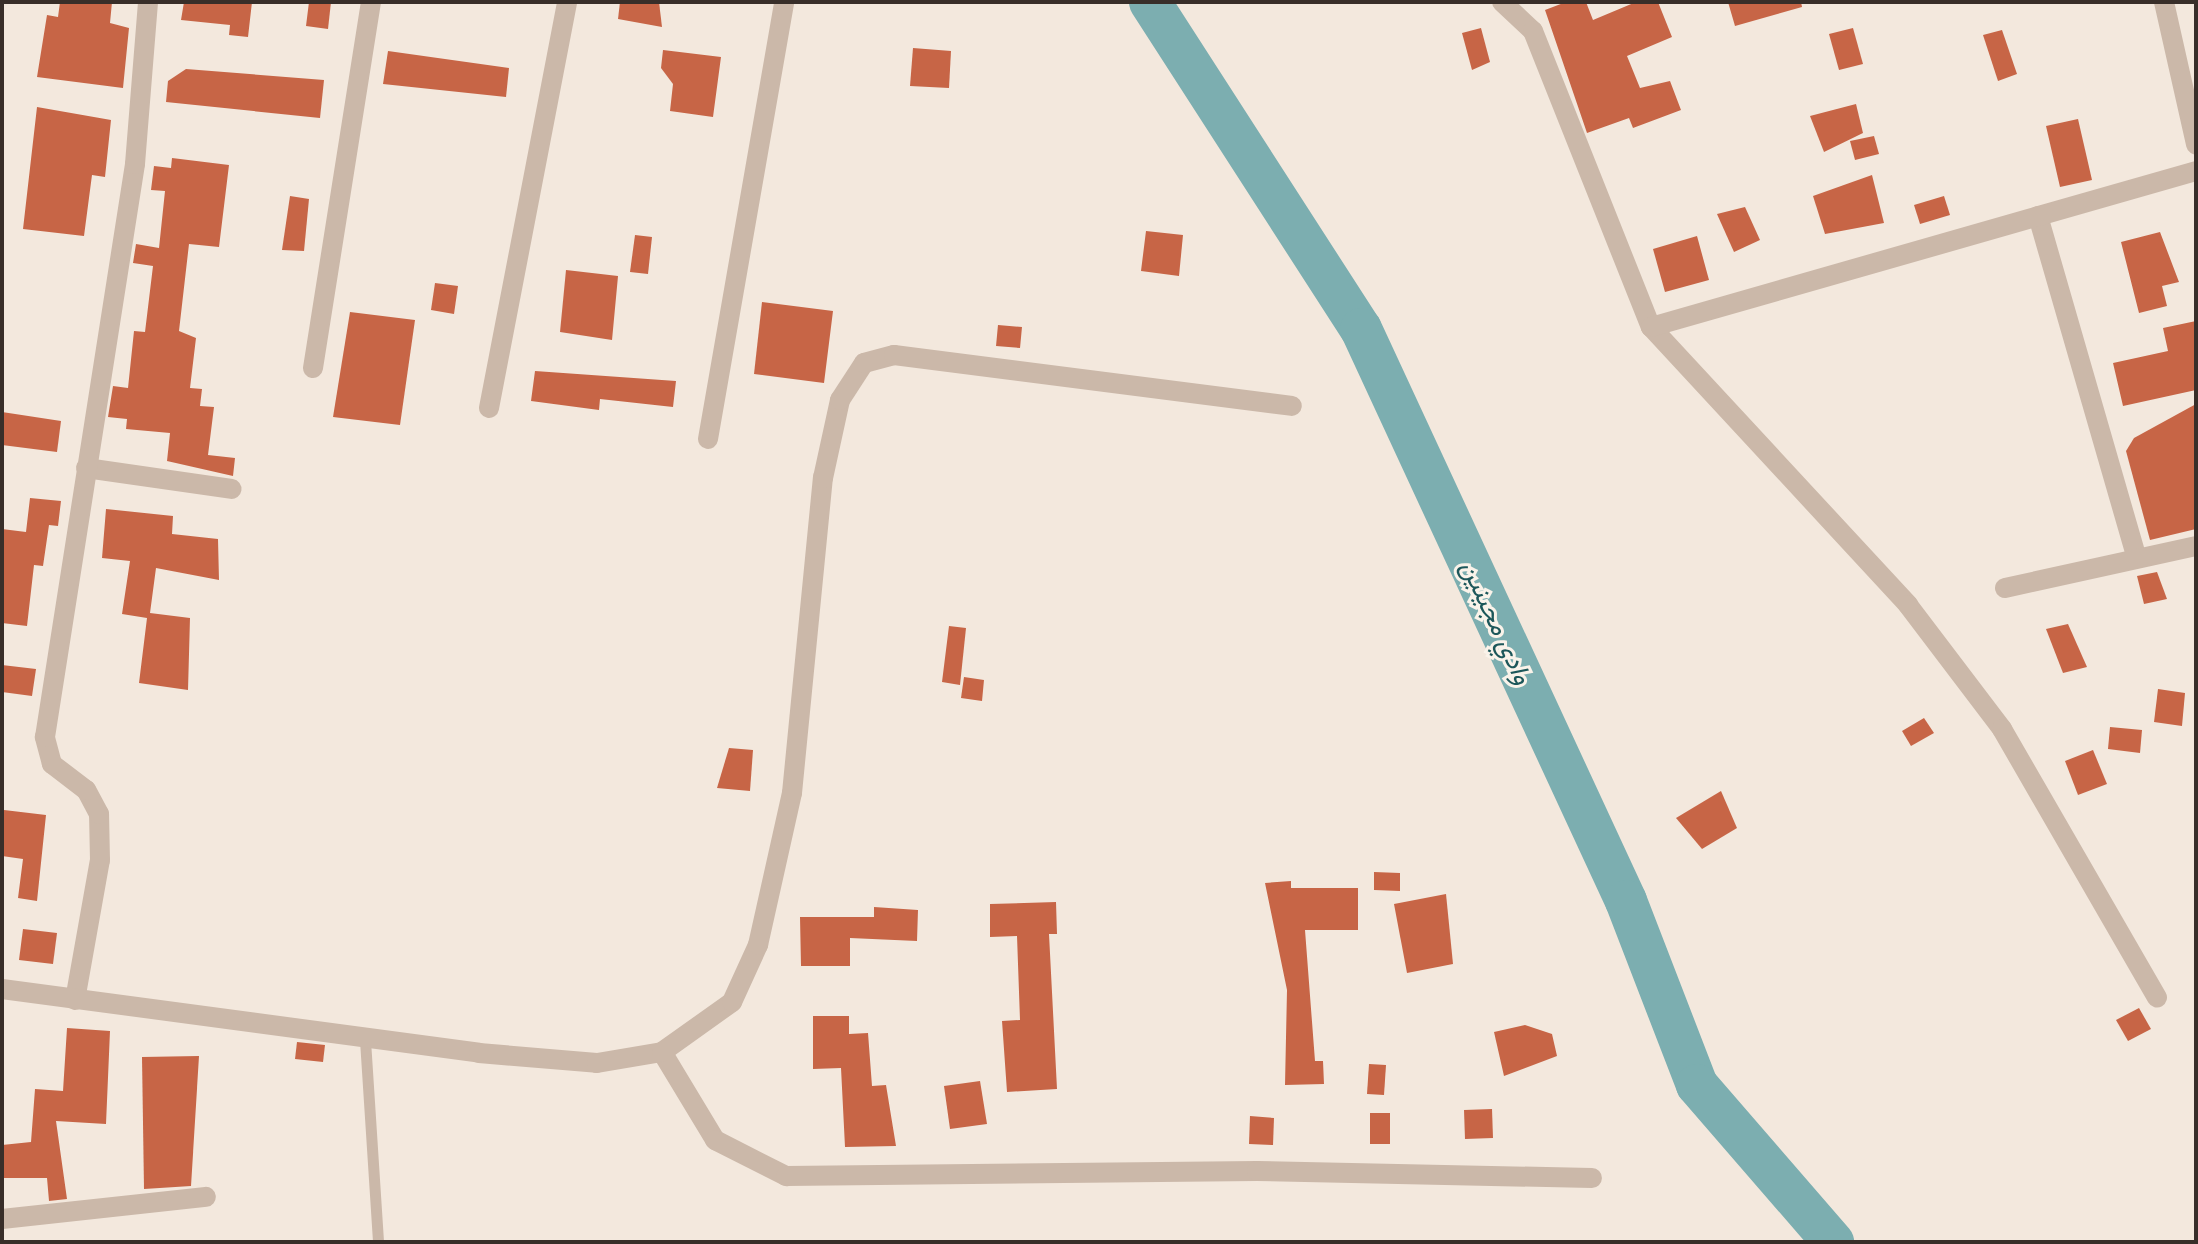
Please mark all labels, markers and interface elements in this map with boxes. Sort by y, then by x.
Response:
water label: وادي مجينين [1455,555,1539,689]

